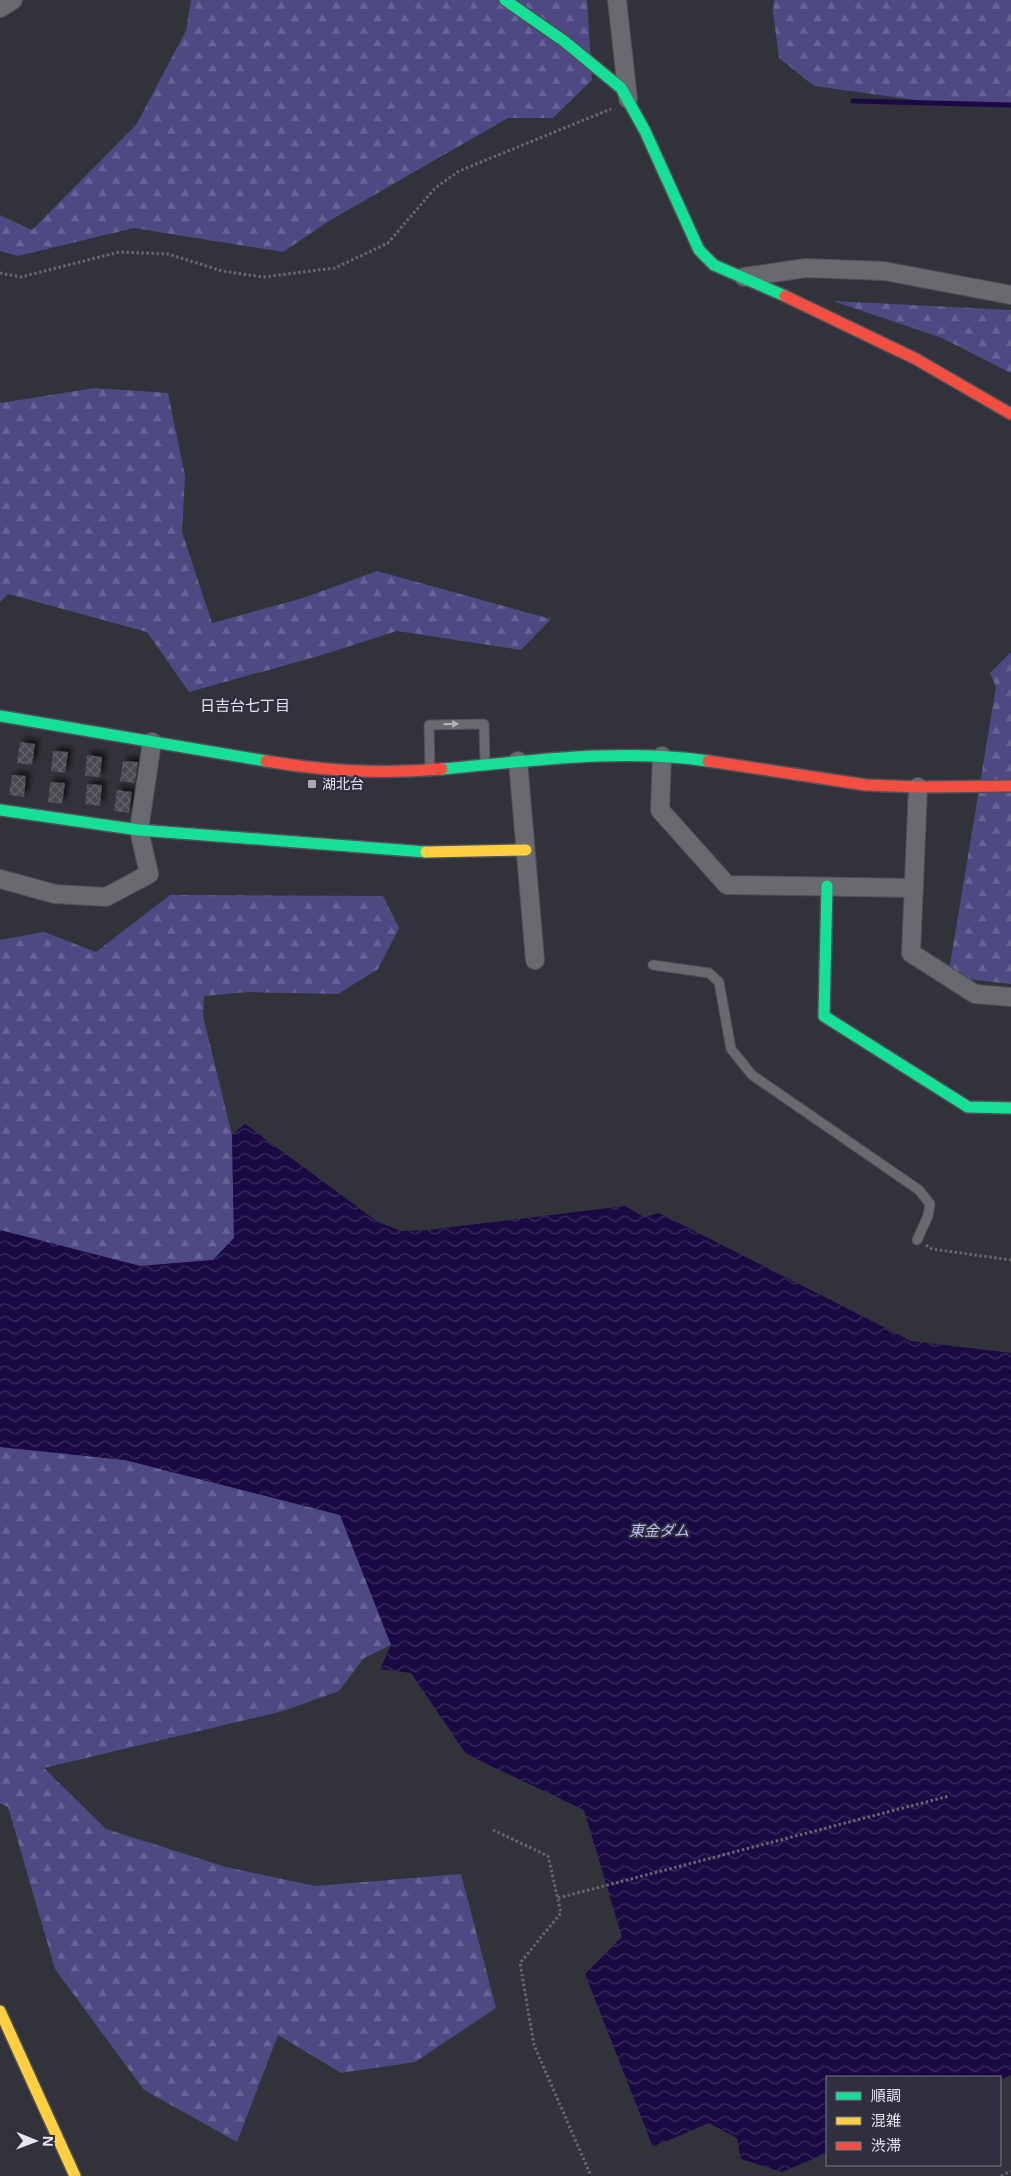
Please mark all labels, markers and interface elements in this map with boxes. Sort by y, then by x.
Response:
district label: 日吉台七丁目 [200,695,290,715]
one-way arrow [443,720,459,728]
place label: 湖北台 [322,774,364,793]
marker: 湖北台 [306,778,318,790]
water label: 東金ダム [629,1520,689,1540]
legend [826,2076,1001,2166]
text: 順調 [871,2085,901,2105]
text: 混雑 [871,2110,901,2130]
north arrow [10,2116,60,2166]
text: N [39,2135,58,2147]
text: 渋滞 [871,2135,901,2155]

